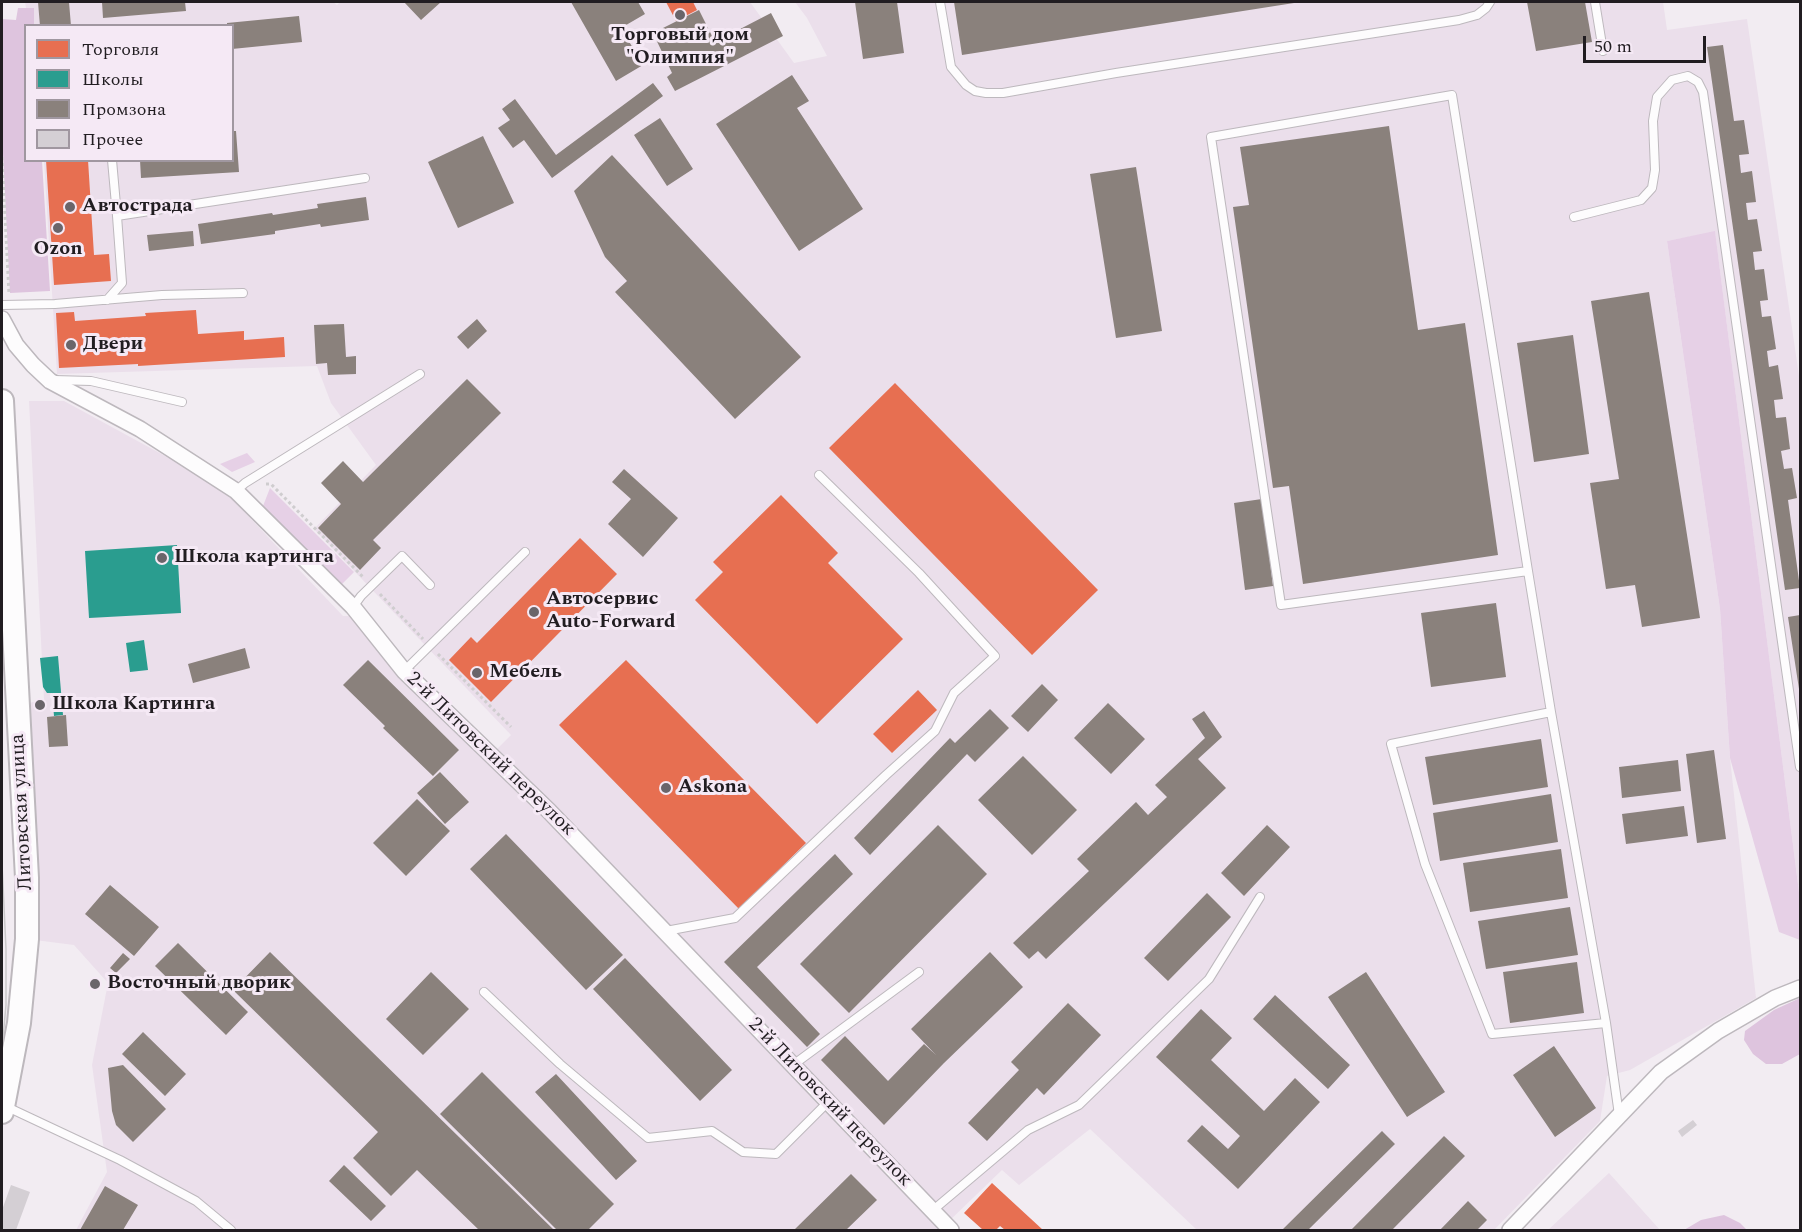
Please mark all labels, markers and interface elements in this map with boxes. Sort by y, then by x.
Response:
marker: Торговый дом "Олимпия" [673,8,687,22]
legend [24,24,234,162]
place label: Торговый дом "Олимпия" [611,24,749,71]
scale bar [1586,24,1709,62]
text: 50 m [1594,33,1632,60]
text: Торговля [82,36,159,63]
text: Школы [82,66,143,93]
text: Промзона [82,96,166,123]
text: Прочее [82,126,143,153]
place label: Автострада [82,195,193,219]
marker: Автострада [63,200,77,214]
marker: Ozon [51,221,65,235]
place label: Ozon [33,238,83,262]
place label: Двери [83,333,143,357]
marker: Двери [64,338,78,352]
place label: Школа картинга [174,546,334,570]
marker: Школа картинга [155,551,169,565]
place label: Автосервис Auto-Forward [546,588,676,635]
marker: Автосервис Auto-Forward [527,605,541,619]
place label: Мебель [489,661,562,685]
marker: Мебель [470,666,484,680]
street label: 2-й Литовский переулок [400,668,580,842]
place label: Школа Картинга [52,693,215,717]
marker: Школа Картинга [33,698,47,712]
street label: Литовская улица [7,733,39,891]
place label: Askona [678,776,747,800]
marker: Askona [659,781,673,795]
place label: Восточный дворик [107,972,291,996]
marker: Восточный дворик [88,977,102,991]
street label: 2-й Литовский переулок [742,1013,916,1193]

